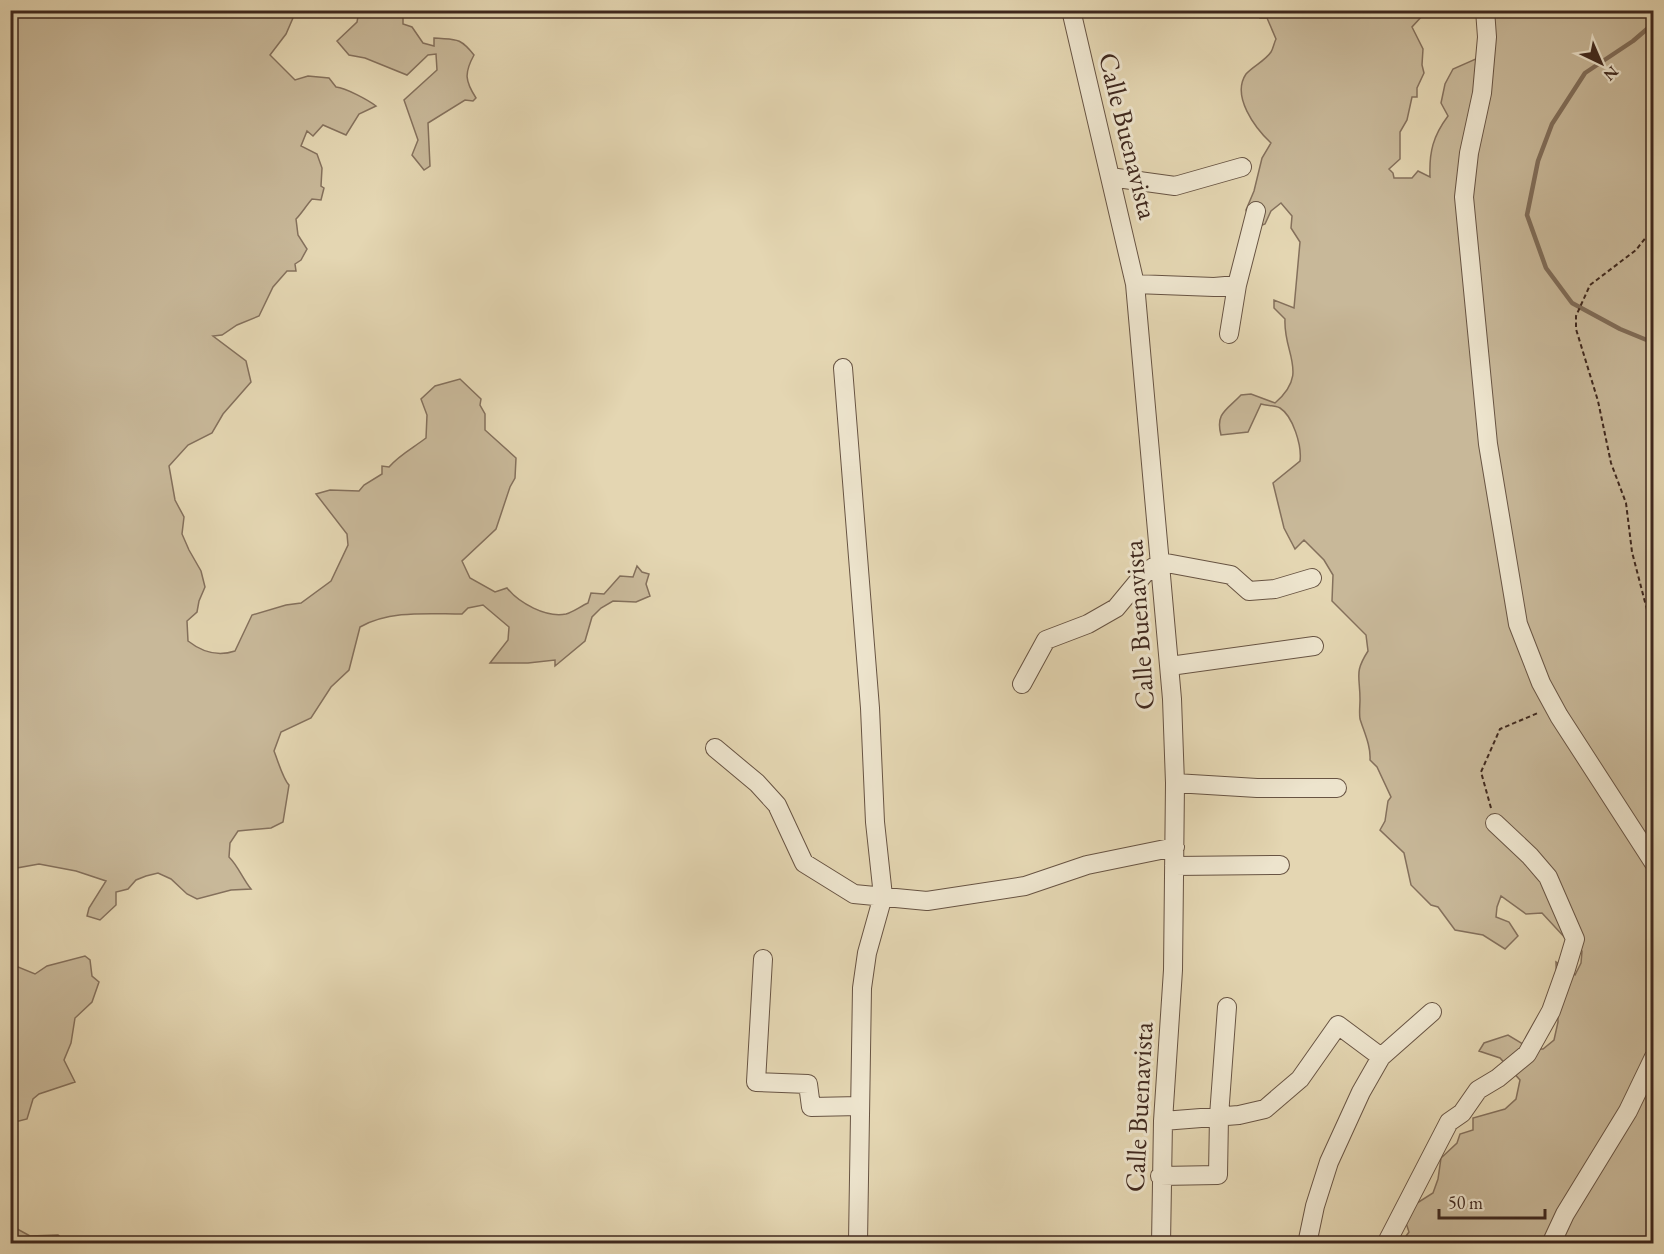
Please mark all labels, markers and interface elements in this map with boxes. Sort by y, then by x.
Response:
north arrow [1571,33,1631,93]
street label: Calle Buenavista [1091,49,1166,223]
text: N [1599,61,1623,86]
street label: Calle Buenavista [1115,539,1162,711]
street label: Calle Buenavista [1117,1021,1160,1193]
scale bar [1439,1182,1546,1220]
text: 50 m [1448,1191,1483,1214]

